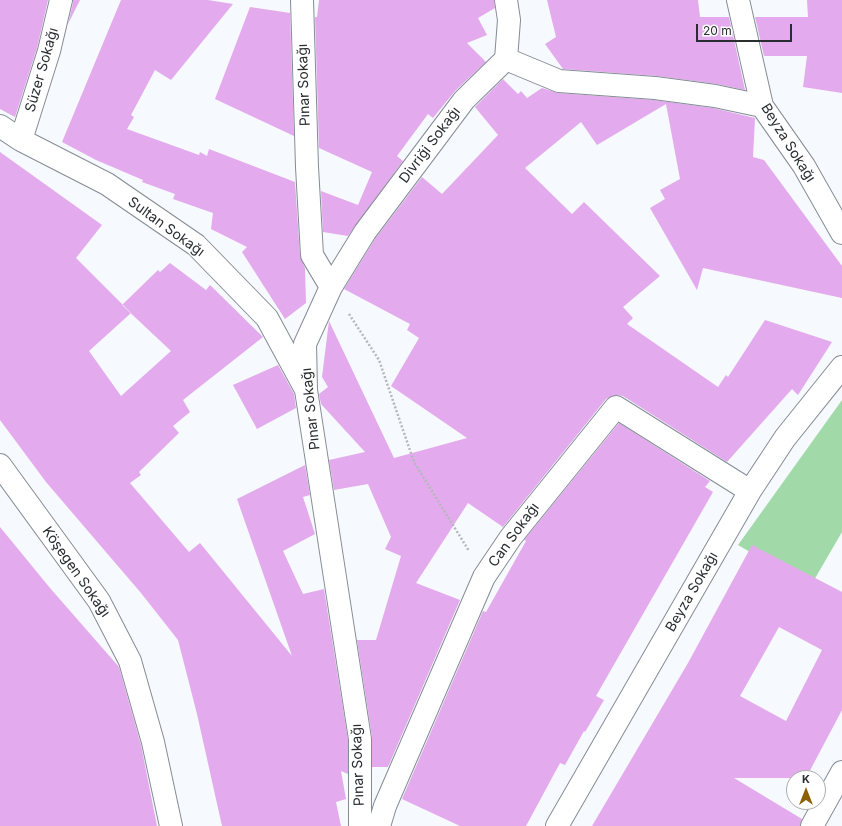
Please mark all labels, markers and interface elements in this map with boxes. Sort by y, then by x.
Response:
scale bar [698,16,794,42]
text: 20 m [703,23,732,38]
street label: Süzer Sokağı [22,26,62,114]
street label: Pınar Sokağı [294,43,314,127]
street label: Beyza Sokağı [757,101,819,185]
street label: Divriği Sokağı [396,104,464,186]
street label: Sultan Sokağı [124,194,208,260]
street label: Pınar Sokağı [298,367,324,451]
street label: Can Sokağı [485,500,543,570]
street label: Köşegen Sokağı [39,523,113,621]
street label: Beyza Sokağı [662,549,722,635]
street label: Pınar Sokağı [348,723,368,807]
north arrow [786,770,826,810]
text: K [802,772,810,786]

